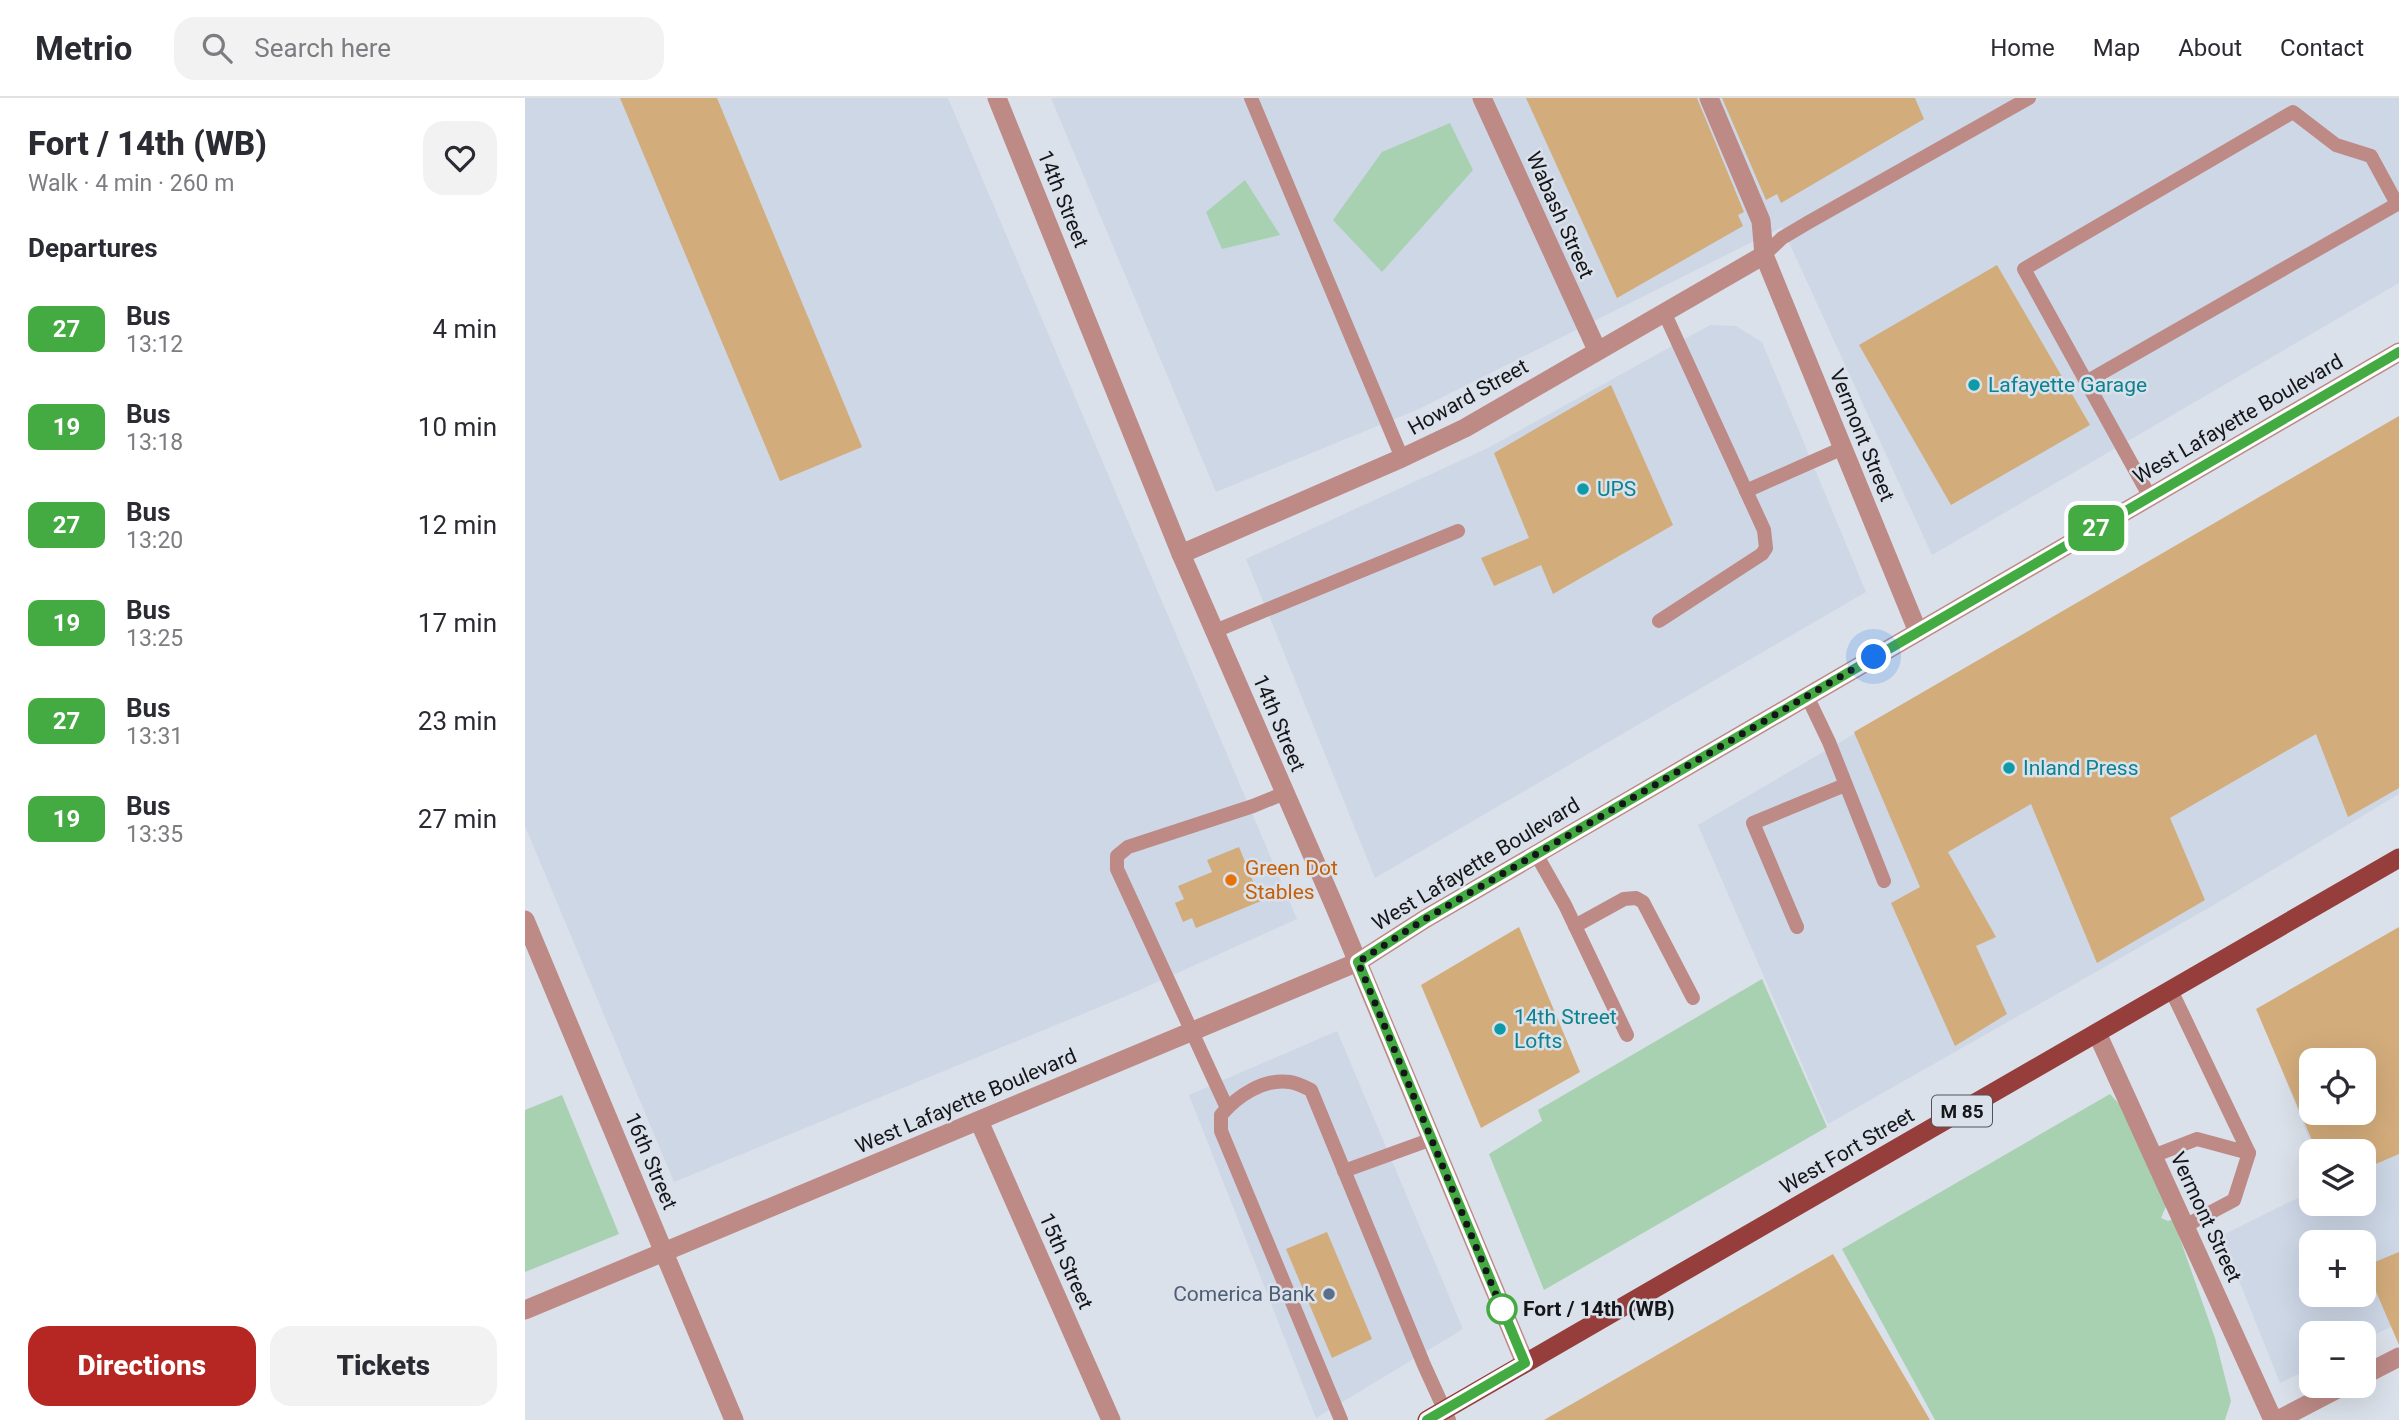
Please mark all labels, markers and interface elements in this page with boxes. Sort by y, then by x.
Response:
search box [174,17,664,80]
text: Metrio [35,29,132,68]
icon: search [198,29,236,67]
text: Search here [254,33,391,63]
text: Home [1990,34,2055,62]
text: Map [2093,34,2140,62]
text: About [2178,34,2242,62]
text: Contact [2280,34,2364,62]
button: heart [423,121,497,195]
text: Fort / 14th (WB) [28,124,267,163]
street label: 14th Street [1033,147,1093,251]
street label: Wabash Street [1521,148,1599,282]
text: Walk · 4 min · 260 m [28,170,234,197]
text: Departures [28,233,158,263]
text: Bus [126,301,171,331]
text: 4 min [432,314,497,344]
text: 27 [53,315,80,343]
text: 13:12 [126,331,183,358]
street label: West Lafayette Boulevard [2129,349,2347,489]
street label: Howard Street [1404,354,1532,440]
street label: Vermont Street [1825,365,1900,505]
place label: Lafayette Garage [1988,373,2147,397]
marker: Lafayette Garage [1966,377,1982,393]
text: Bus [126,399,171,429]
text: 10 min [418,412,497,442]
text: 19 [53,413,80,441]
text: 13:18 [126,429,183,456]
place label: UPS [1597,477,1636,501]
marker: UPS [1575,481,1591,497]
text: Bus [126,497,171,527]
line badge: 27 [2065,505,2127,551]
text: 12 min [418,510,497,540]
text: 27 [53,511,80,539]
text: 27 [2082,514,2110,542]
text: 13:20 [126,527,183,554]
text: Bus [126,595,171,625]
text: 17 min [418,608,497,638]
text: 19 [53,609,80,637]
text: 13:25 [126,625,183,652]
your location [1856,639,1891,674]
street label: 14th Street [1248,671,1310,775]
text: Bus [126,693,171,723]
text: 23 min [418,706,497,736]
text: 27 [53,707,80,735]
text: 13:31 [126,723,183,750]
place label: Inland Press [2023,756,2138,780]
marker: Inland Press [2001,760,2017,776]
text: Bus [126,791,171,821]
street label: West Lafayette Boulevard [1368,793,1584,935]
text: 27 min [418,804,497,834]
text: 19 [53,805,80,833]
text: 13:35 [126,821,183,848]
place label: Green Dot Stables [1245,856,1338,904]
marker: Green Dot Stables [1223,872,1239,888]
place label: 14th Street Lofts [1514,1005,1617,1053]
marker: 14th Street Lofts [1492,1021,1508,1037]
street label: West Lafayette Boulevard [852,1044,1080,1158]
map controls [2299,1048,2376,1398]
button: locate [2299,1048,2376,1125]
road number: M 85 [1932,1096,1992,1126]
street label: West Fort Street [1776,1103,1918,1199]
street label: 16th Street [620,1109,682,1213]
button: layers [2299,1139,2376,1216]
street label: Vermont Street [2165,1148,2247,1286]
street label: 15th Street [1034,1209,1098,1313]
button: + [2299,1230,2376,1307]
place label: Comerica Bank [1173,1282,1315,1306]
marker: Comerica Bank [1321,1286,1337,1302]
marker: Fort / 14th (WB) [1487,1294,1517,1324]
place label: Fort / 14th (WB) [1523,1297,1675,1321]
button: − [2299,1321,2376,1398]
button: Directions [28,1326,256,1406]
button: Tickets [270,1326,497,1406]

